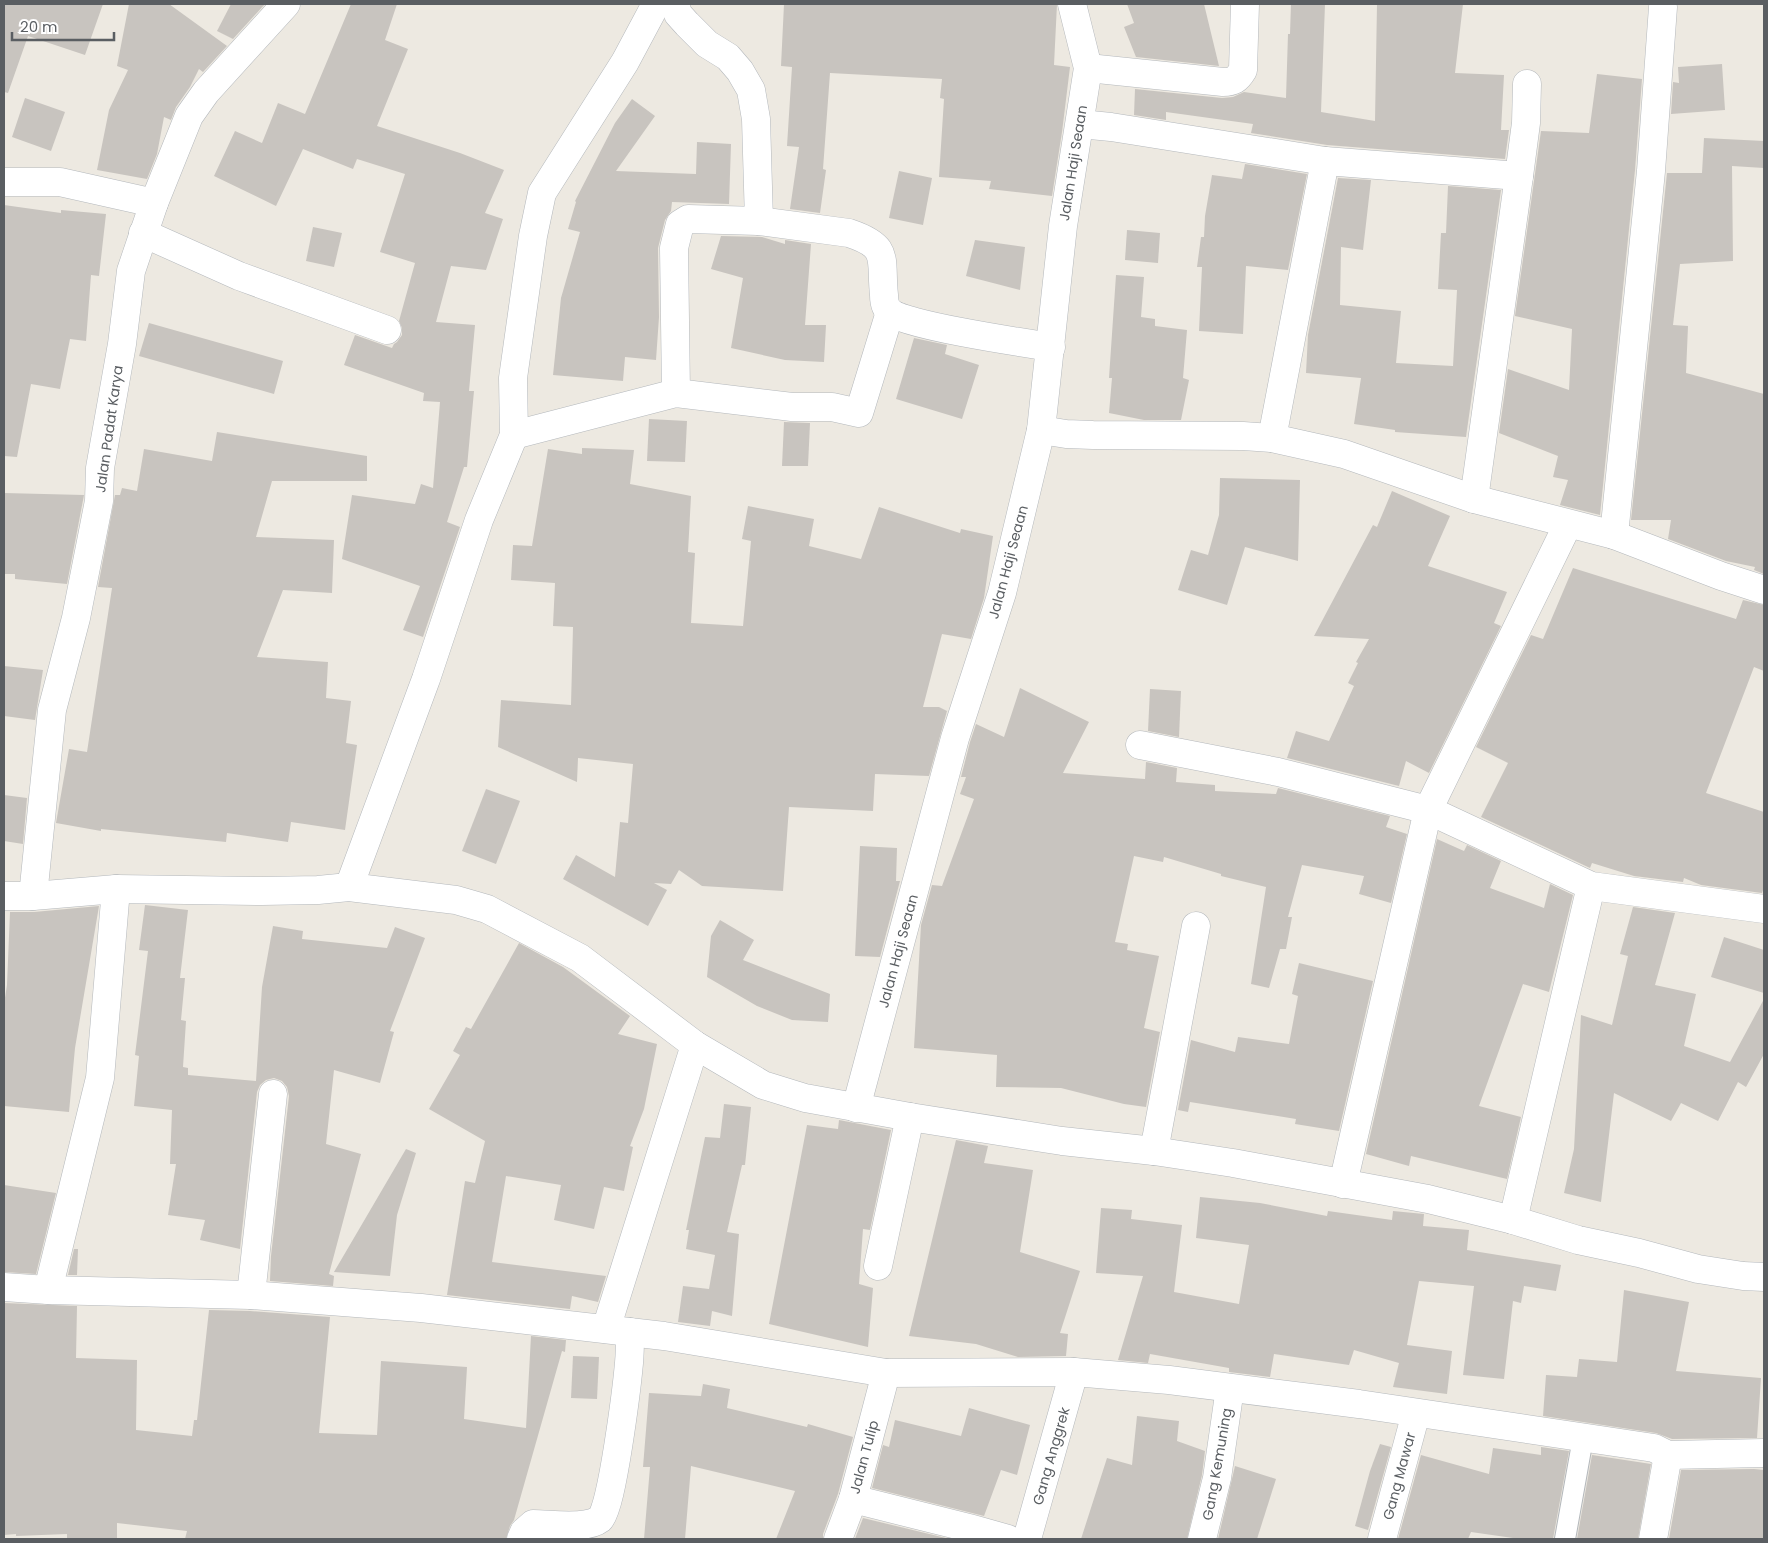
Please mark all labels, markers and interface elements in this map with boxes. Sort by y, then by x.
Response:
scale bar [12,10,115,42]
text: 20 m [20,16,58,37]
street label: Jalan Haji Seaan [1054,104,1092,222]
street label: Jalan Padat Karya [90,364,128,494]
street label: Jalan Haji Seaan [983,503,1033,621]
street label: Jalan Haji Seaan [873,892,923,1010]
street label: Gang Anggrek [1027,1404,1075,1507]
street label: Gang Kemuning [1197,1406,1237,1522]
street label: Jalan Tulip [845,1418,883,1496]
street label: Gang Mawar [1378,1430,1420,1522]

